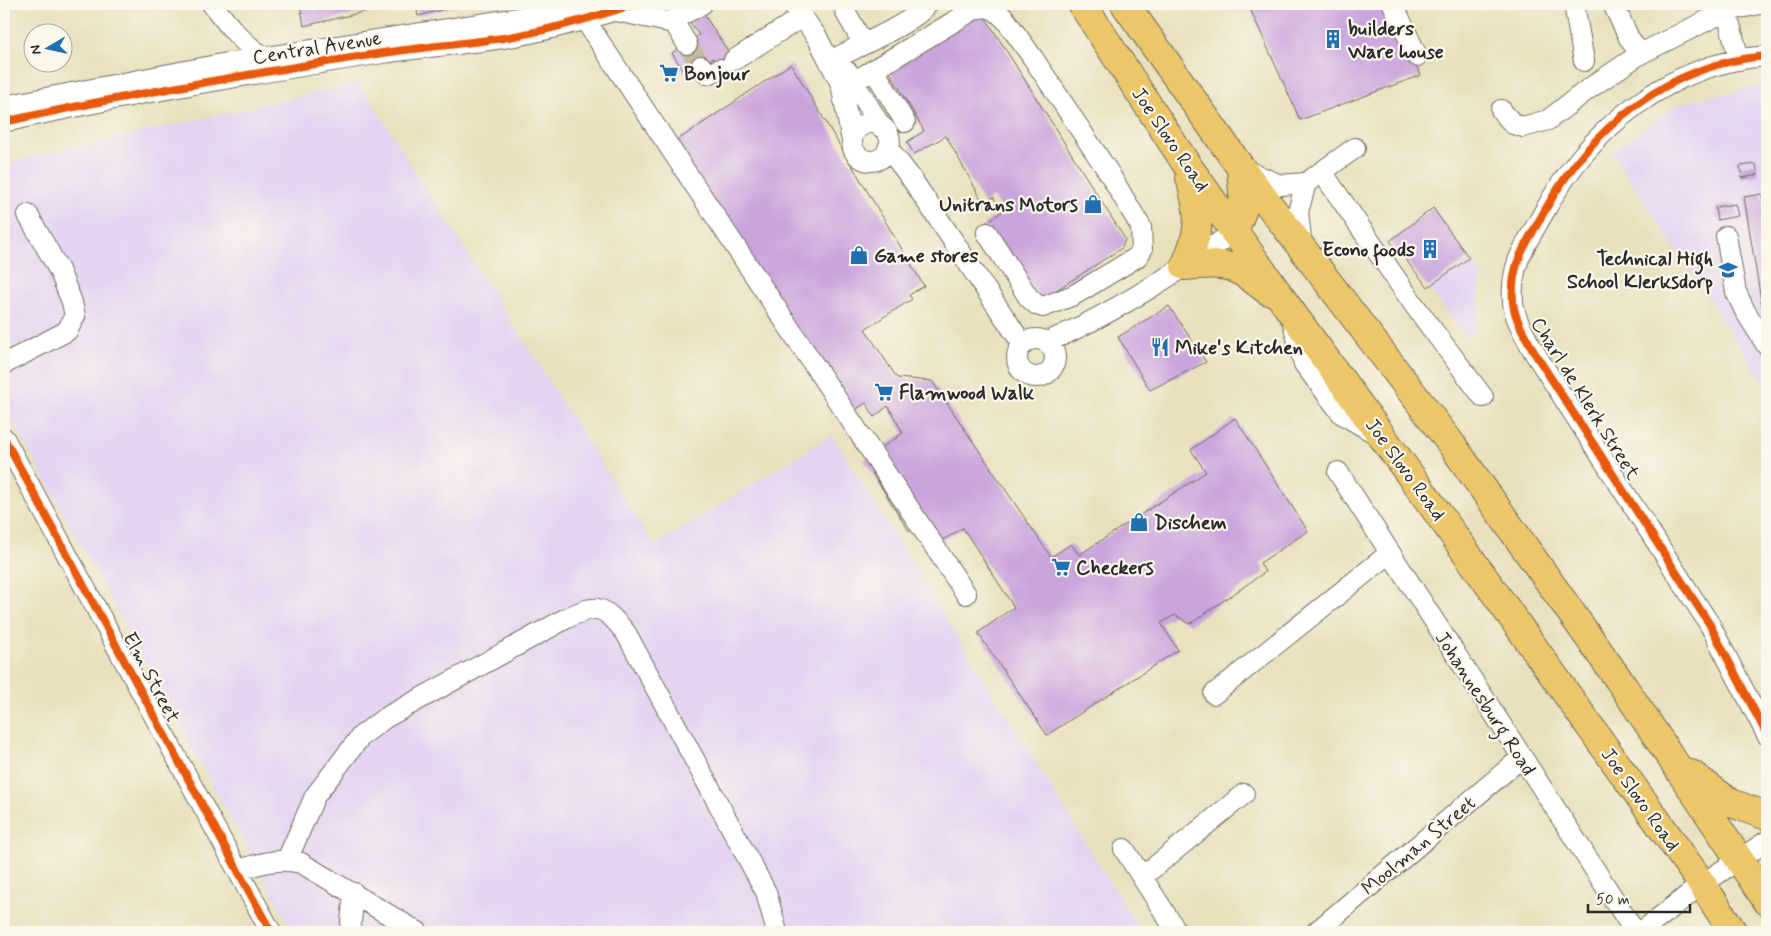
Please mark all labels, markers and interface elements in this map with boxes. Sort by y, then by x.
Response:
place label: builders Ware house [1347,16,1444,66]
north arrow [22,22,72,72]
street label: Central Avenue [251,25,384,72]
building icon: builders Ware house [1322,28,1344,50]
text: N [27,44,46,56]
place label: Bonjour [684,61,751,88]
supermarket icon: Bonjour [658,62,680,84]
street label: Joe Slovo Road [1125,82,1215,198]
place label: Unitrans Motors [939,192,1078,219]
shop icon: Unitrans Motors [1082,193,1104,215]
place label: Econo foods [1322,237,1415,266]
building icon: Econo foods [1419,238,1441,260]
place label: Game stores [874,243,978,270]
shop icon: Game stores [848,244,870,266]
place label: Technical High School Klerksdorp [1567,246,1713,296]
school or university icon: Technical High School Klerksdorp [1717,259,1739,281]
street label: Charl de Klerk Street [1524,312,1646,485]
place label: Mike's Kitchen [1175,335,1303,362]
restaurant icon: Mike's Kitchen [1149,336,1171,358]
place label: Flamwood Walk [899,380,1035,407]
supermarket icon: Flamwood Walk [873,381,895,403]
street label: Joe Slovo Road [1358,413,1451,527]
place label: Dischem [1154,510,1227,537]
shop icon: Dischem [1128,511,1150,533]
place label: Checkers [1076,555,1154,582]
supermarket icon: Checkers [1050,556,1072,578]
street label: Johannesburg Road [1426,626,1542,782]
street label: Elm Street [115,627,186,728]
street label: Joe Slovo Road [1594,743,1686,857]
street label: Moolman Street [1356,790,1482,902]
scale bar [1588,881,1691,913]
text: 50 m [1596,890,1630,910]

